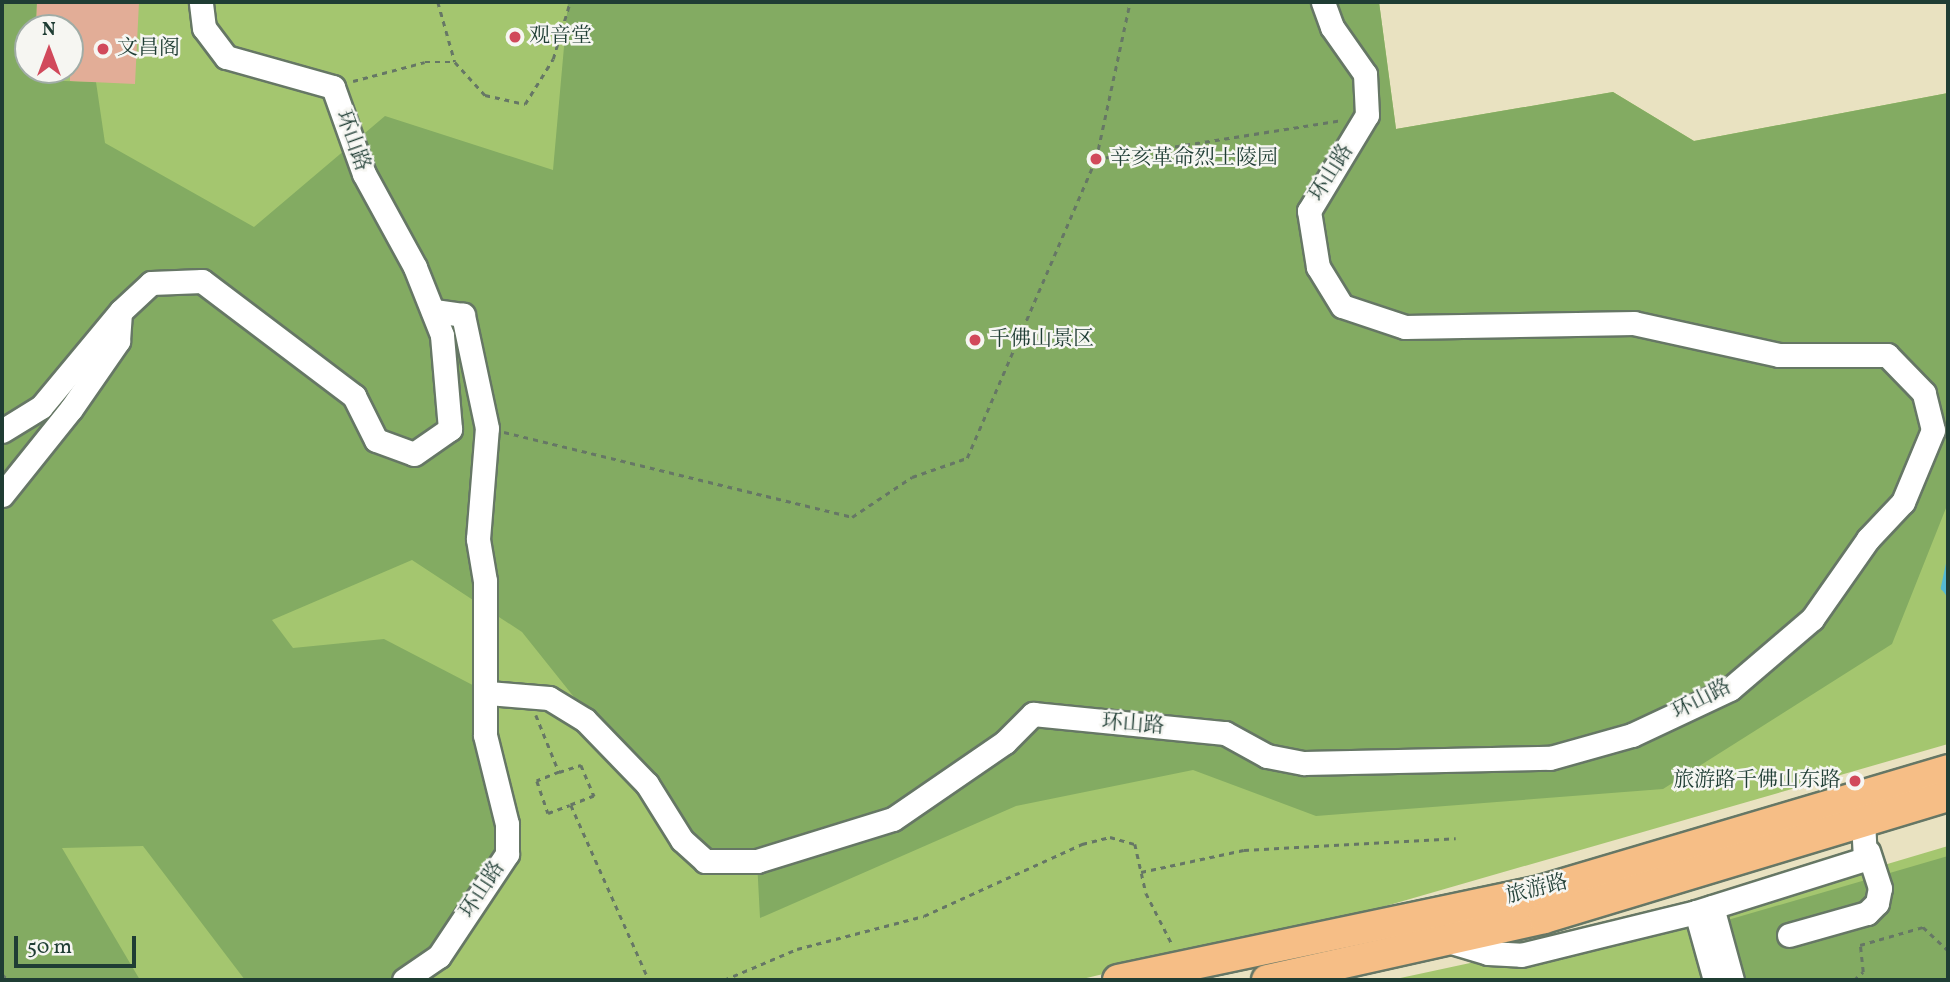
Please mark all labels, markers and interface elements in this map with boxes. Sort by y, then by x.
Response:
north arrow [14,14,84,84]
text: N [42,17,56,43]
place label: 观音堂 [529,24,592,50]
marker: 观音堂 [507,29,523,45]
place label: 文昌阁 [117,36,180,62]
marker: 文昌阁 [95,41,111,57]
street label: 环山路 [329,107,375,175]
street label: 环山路 [1305,140,1359,206]
place label: 辛亥革命烈士陵园 [1110,146,1278,172]
marker: 辛亥革命烈士陵园 [1088,151,1104,167]
place label: 千佛山景区 [989,327,1094,353]
marker: 千佛山景区 [967,332,983,348]
street label: 环山路 [1668,674,1736,726]
street label: 环山路 [1101,710,1165,740]
place label: 旅游路千佛山东路 [1673,768,1841,794]
marker: 旅游路千佛山东路 [1847,773,1863,789]
street label: 环山路 [455,857,511,923]
street label: 旅游路 [1503,870,1571,910]
scale bar [18,922,140,966]
text: 50 m [27,933,72,962]

